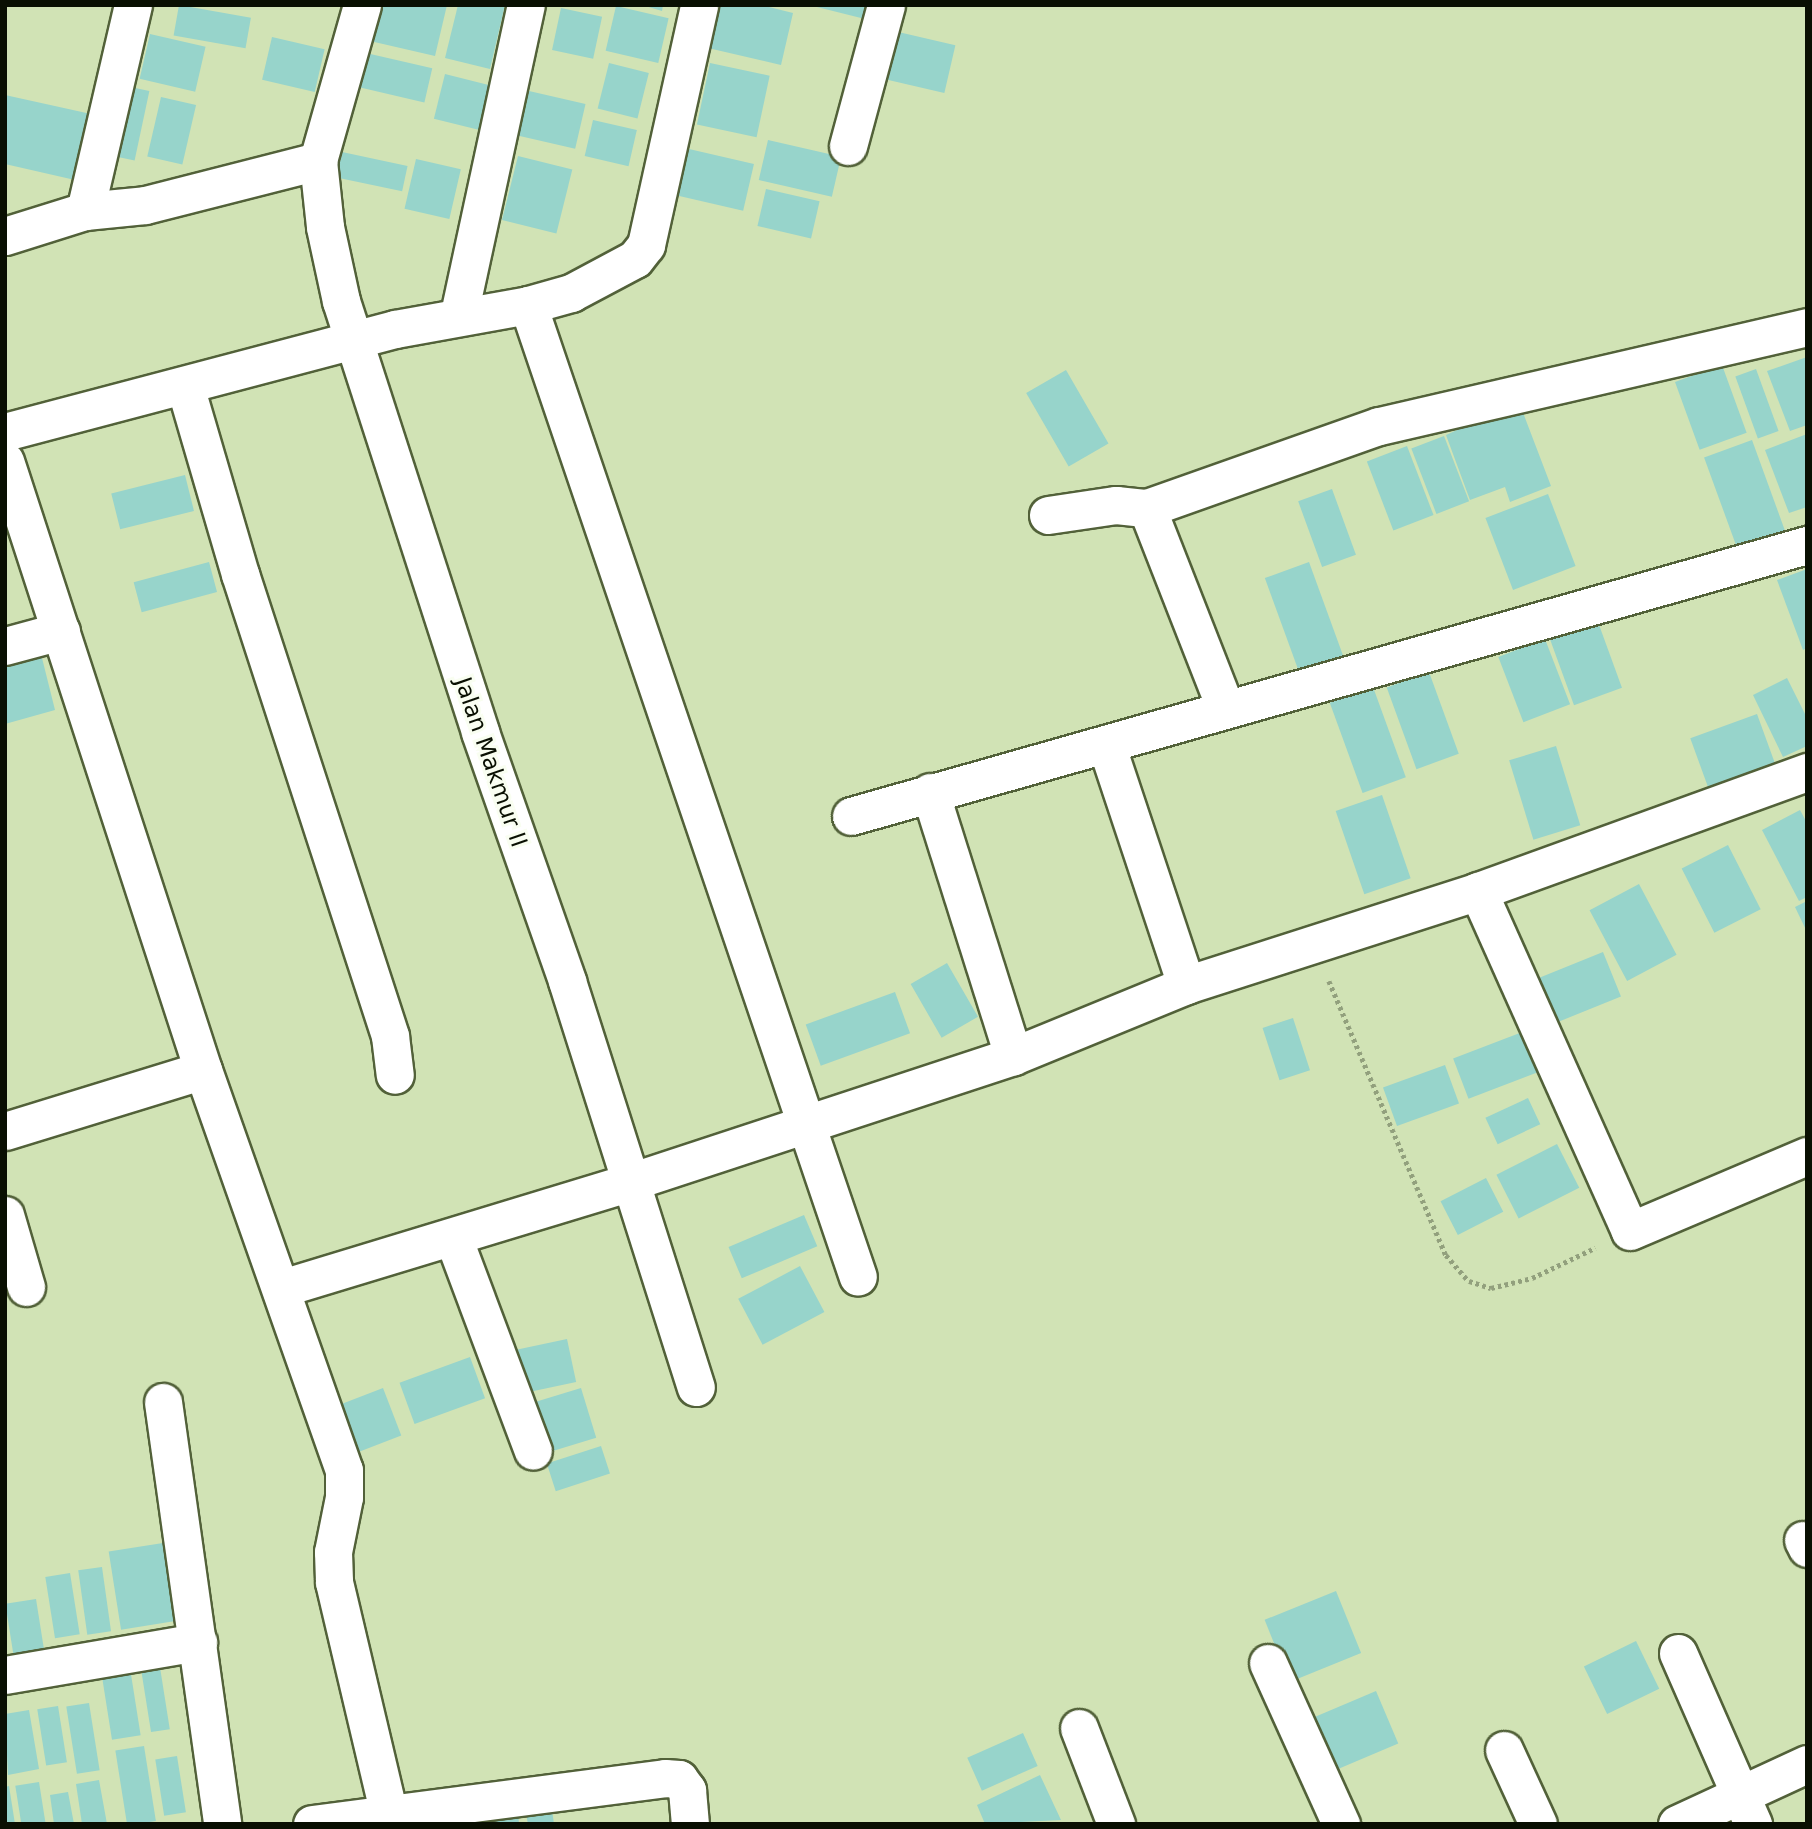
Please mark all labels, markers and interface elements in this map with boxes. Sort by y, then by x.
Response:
street label: Jalan Makmur II [449,673,533,851]

